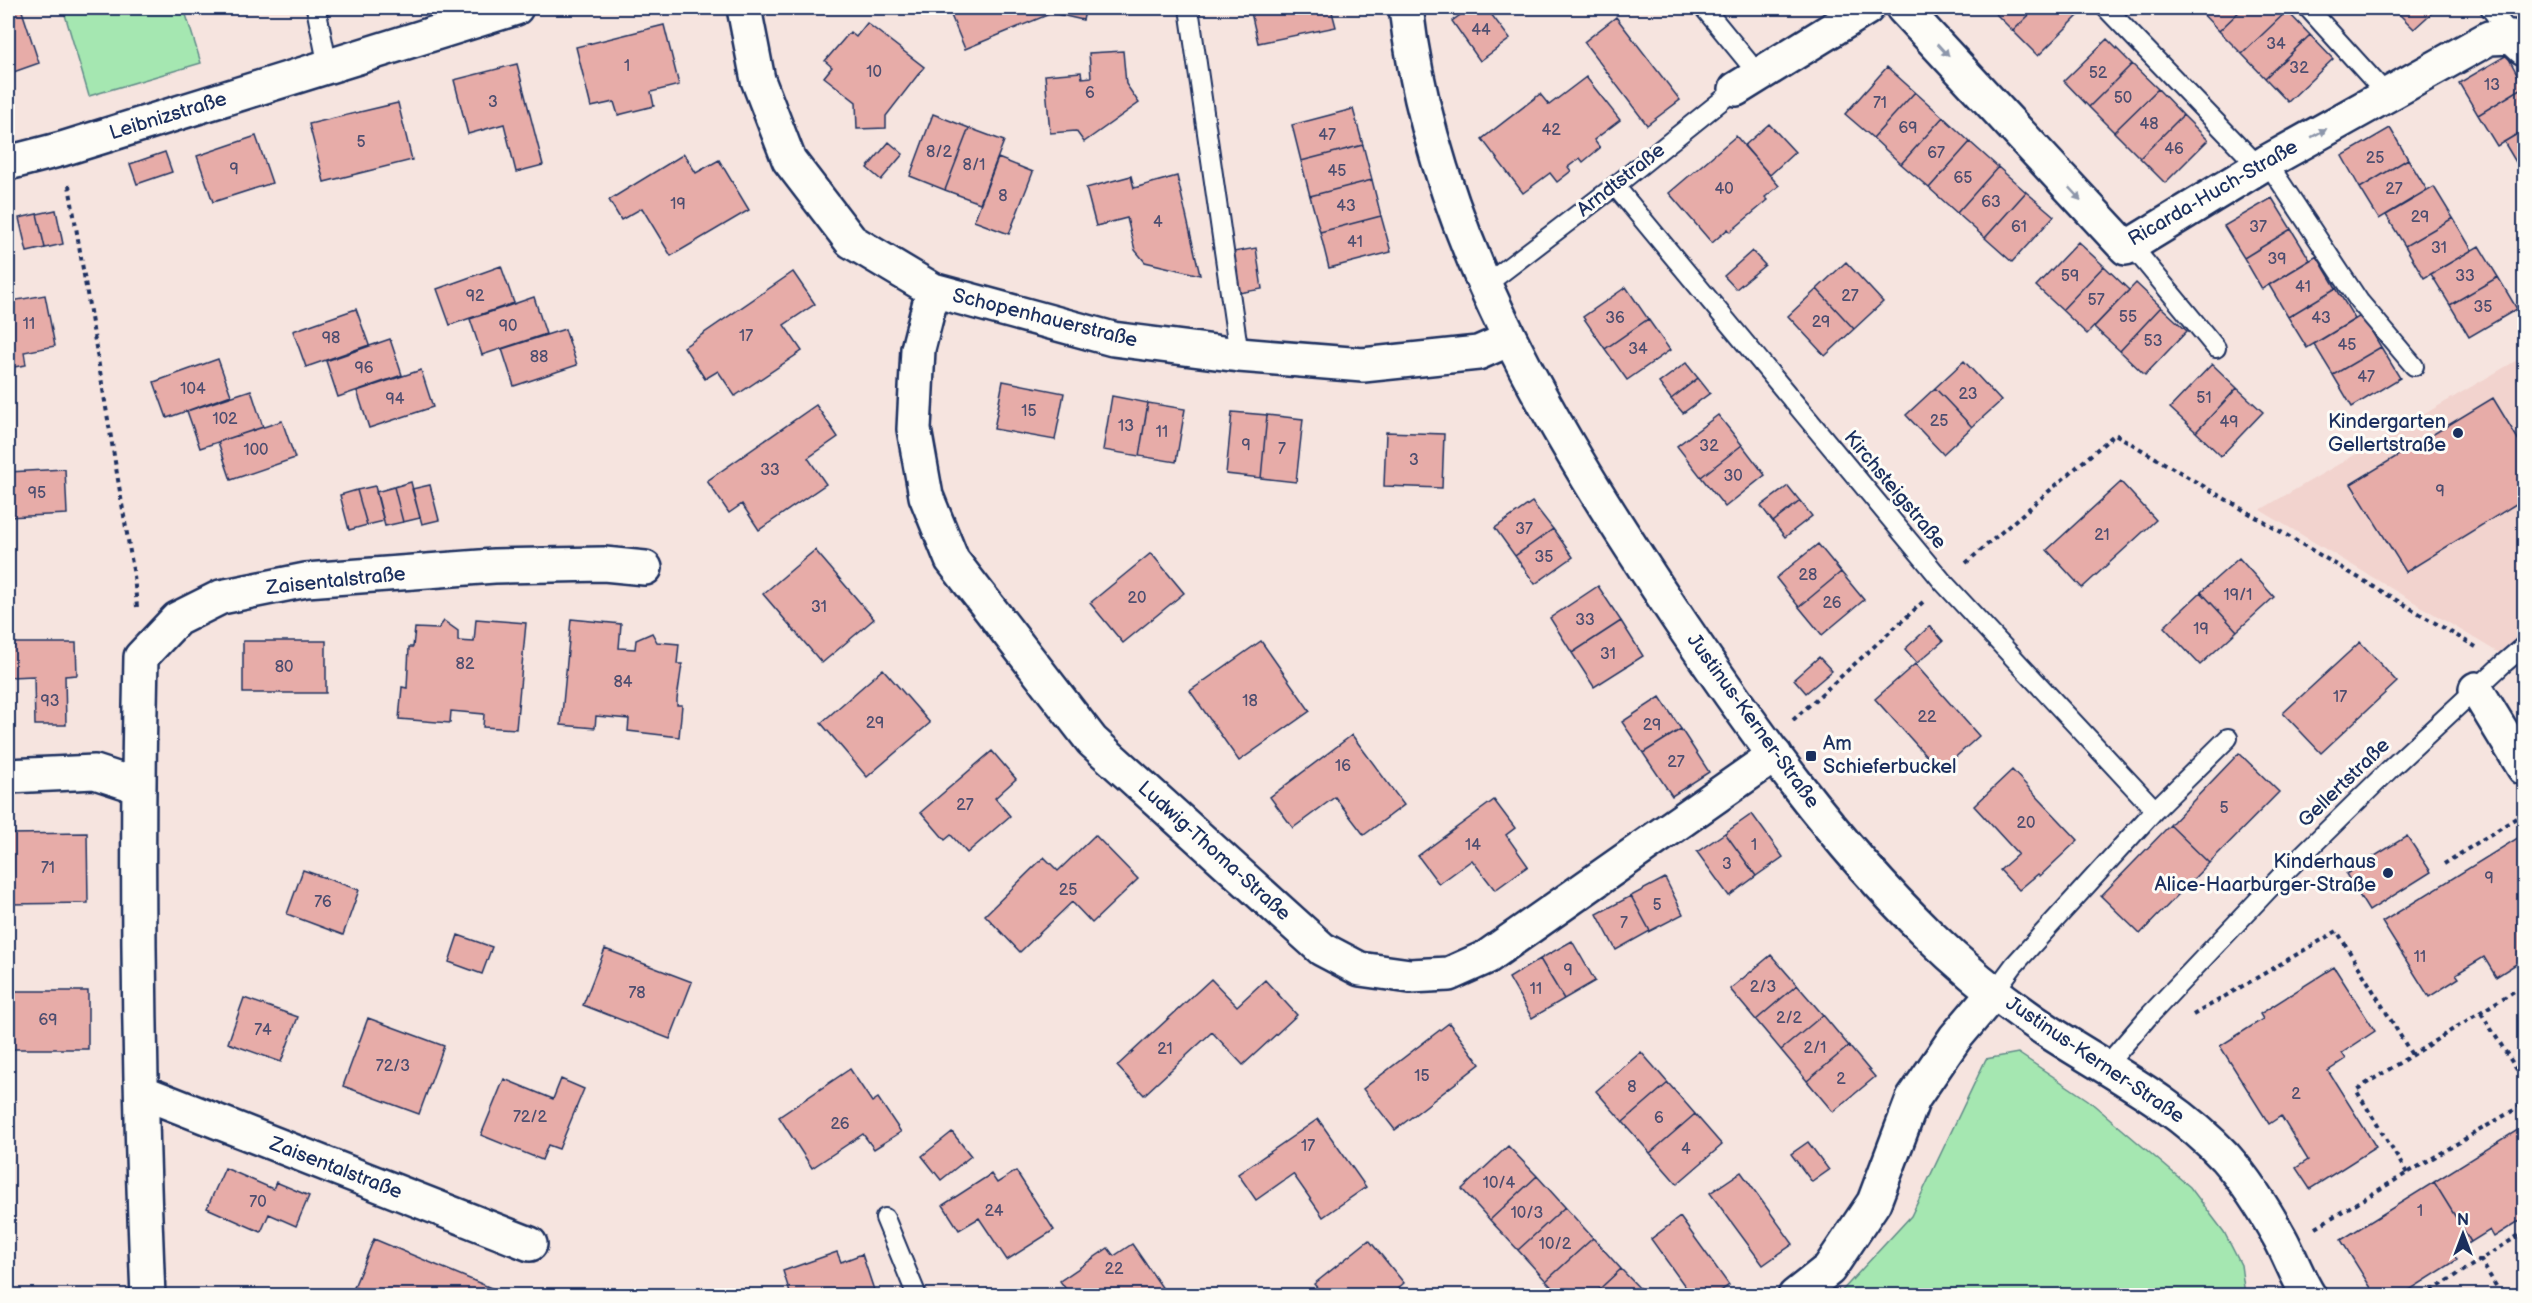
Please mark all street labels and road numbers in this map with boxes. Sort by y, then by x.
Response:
street label: Leibnizstraße [106,87,230,145]
street label: Ricarda-Huch-Straße [2124,135,2302,251]
street label: Arndtstraße [1572,138,1670,222]
street label: Schopenhauerstraße [950,283,1140,353]
street label: Kirchsteigstraße [1839,426,1951,554]
street label: Zaisentalstraße [264,562,407,600]
street label: Justinus-Kerner-Straße [1682,629,1825,813]
street label: Gellertstraße [2293,733,2395,833]
street label: Ludwig-Thoma-Straße [1133,776,1295,926]
street label: Justinus-Kerner-Straße [2001,991,2189,1129]
street label: Zaisentalstraße [265,1131,406,1204]

